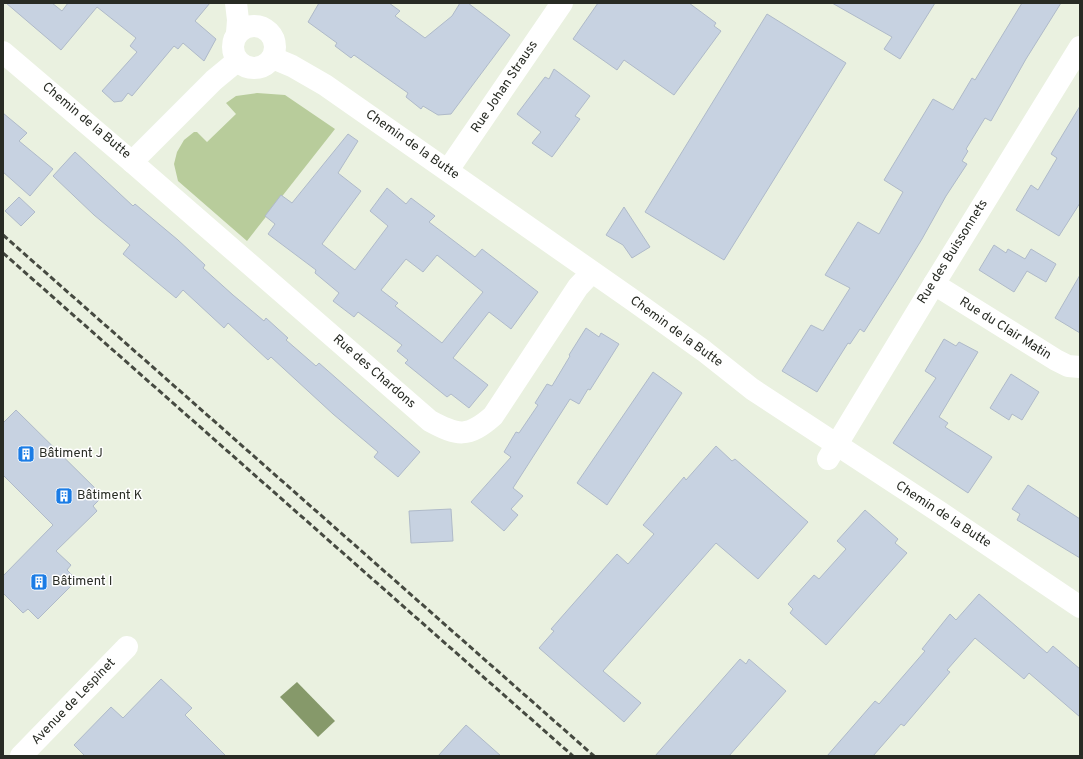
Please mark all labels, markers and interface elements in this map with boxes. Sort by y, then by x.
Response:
street label: Rue Johan Strauss [468,38,542,136]
street label: Chemin de la Butte [38,79,134,163]
street label: Chemin de la Butte [362,107,462,183]
street label: Rue des Buissonnets [914,197,992,307]
street label: Chemin de la Butte [627,293,725,371]
street label: Rue du Clair Matin [956,294,1054,364]
street label: Rue des Chardons [329,332,419,412]
building icon: Bâtiment J [16,444,36,464]
place label: Bâtiment J [39,446,103,462]
street label: Chemin de la Butte [892,478,994,552]
building icon: Bâtiment K [54,486,74,506]
place label: Bâtiment K [77,488,142,504]
building icon: Bâtiment I [29,572,49,592]
place label: Bâtiment I [52,574,112,590]
street label: Avenue de Lespinet [29,655,119,749]

